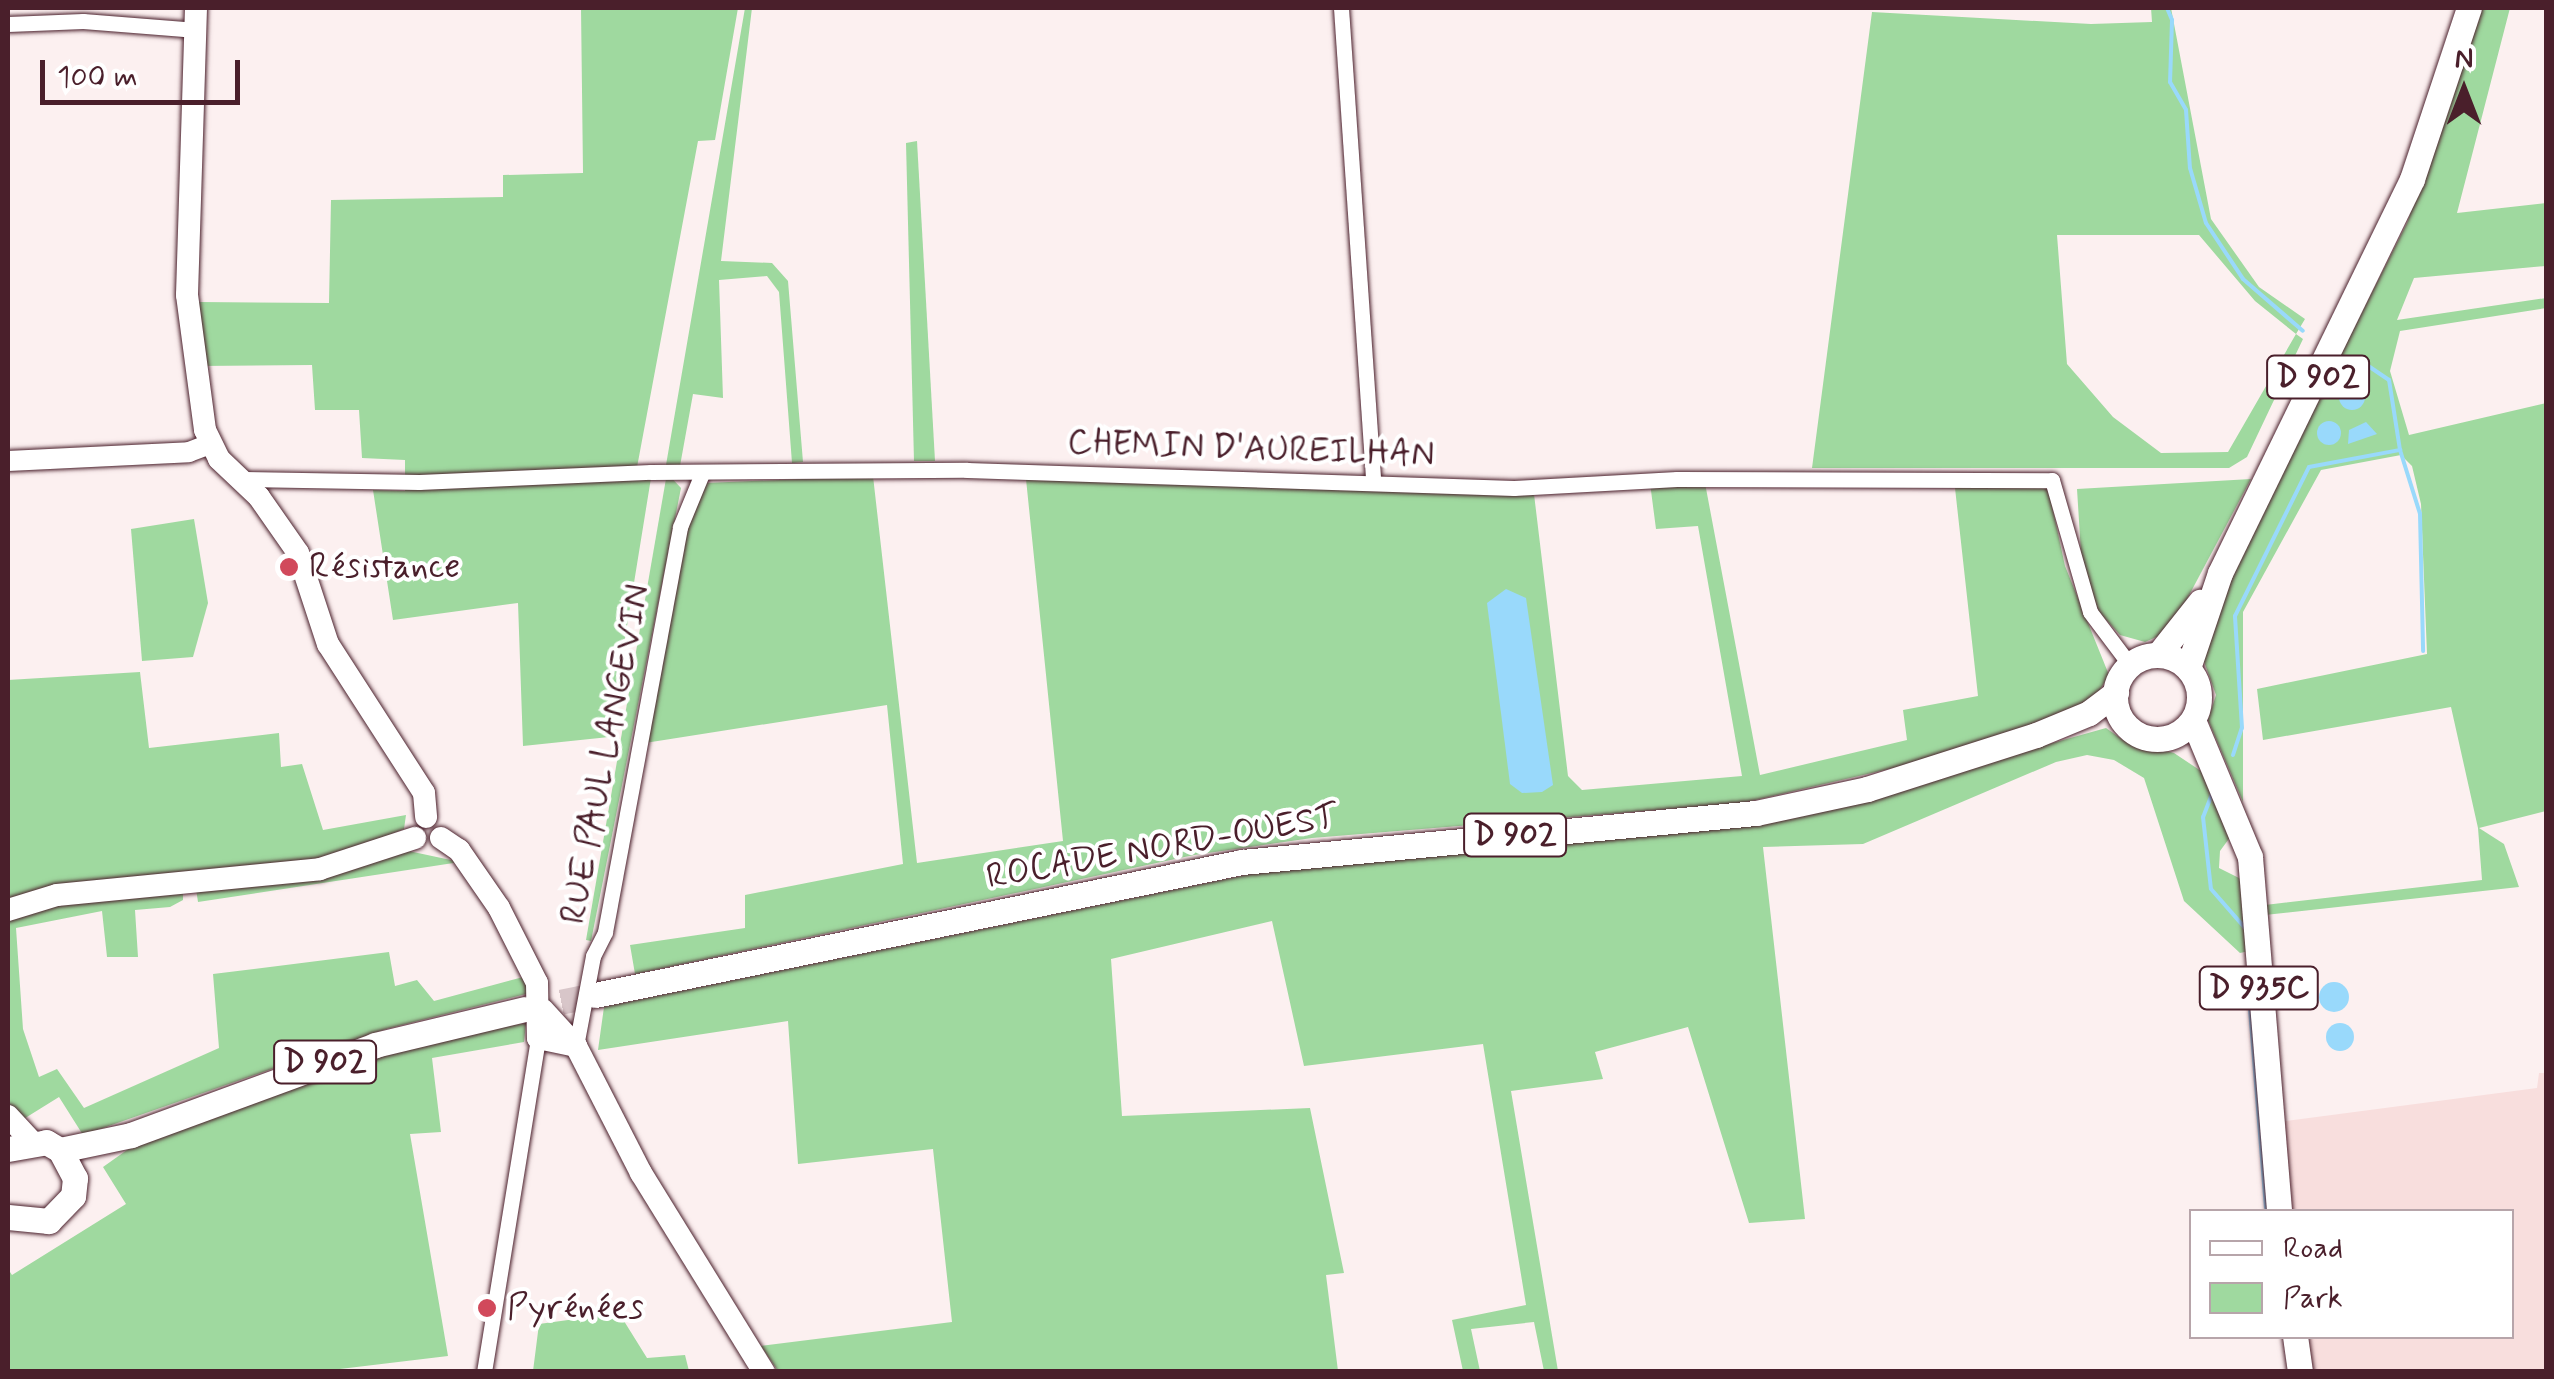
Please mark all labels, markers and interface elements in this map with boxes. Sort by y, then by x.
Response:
scale bar [45,40,245,102]
north arrow [2414,40,2514,140]
text: N [2455,41,2473,78]
text: 100 m [57,58,138,97]
road number: D 902 [2266,350,2370,404]
street label: CHEMIN D'AUREILHAN [1066,422,1436,476]
place label: Résistance [309,546,460,588]
marker: Résistance [278,556,300,578]
street label: RUE PAUL LANGEVIN [553,582,659,926]
street label: ROCADE NORD-OUEST [983,795,1341,899]
road number: D 902 [1462,808,1568,862]
road number: D 935C [2196,961,2322,1015]
road number: D 902 [272,1035,378,1089]
legend [2189,1209,2514,1339]
text: Road [2283,1229,2343,1268]
text: Park [2283,1279,2343,1318]
place label: Pyrénées [507,1287,644,1329]
marker: Pyrénées [476,1297,498,1319]

